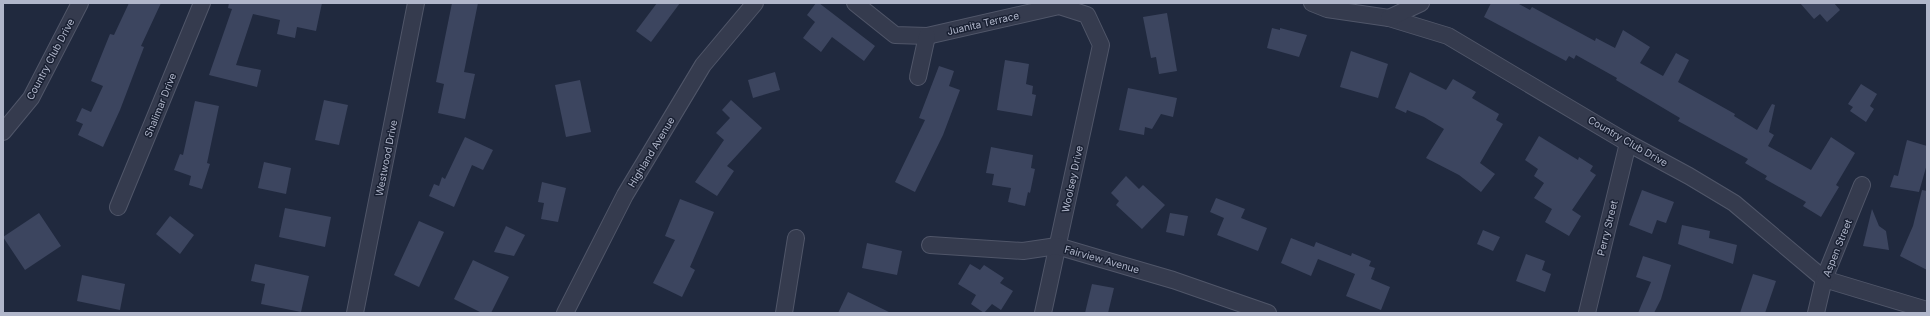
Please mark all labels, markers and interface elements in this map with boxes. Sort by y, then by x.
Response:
street label: Juanita Terrace [946,9,1020,37]
street label: Country Club Drive [24,16,77,102]
street label: Shalimar Drive [142,71,178,139]
street label: Country Club Drive [1586,113,1670,169]
street label: Highland Avenue [625,115,677,189]
street label: Westwood Drive [373,119,399,197]
street label: Woolsey Drive [1059,144,1085,213]
street label: Perry Street [1594,198,1620,257]
street label: Aspen Street [1820,217,1854,279]
street label: Fairview Avenue [1063,243,1141,275]

